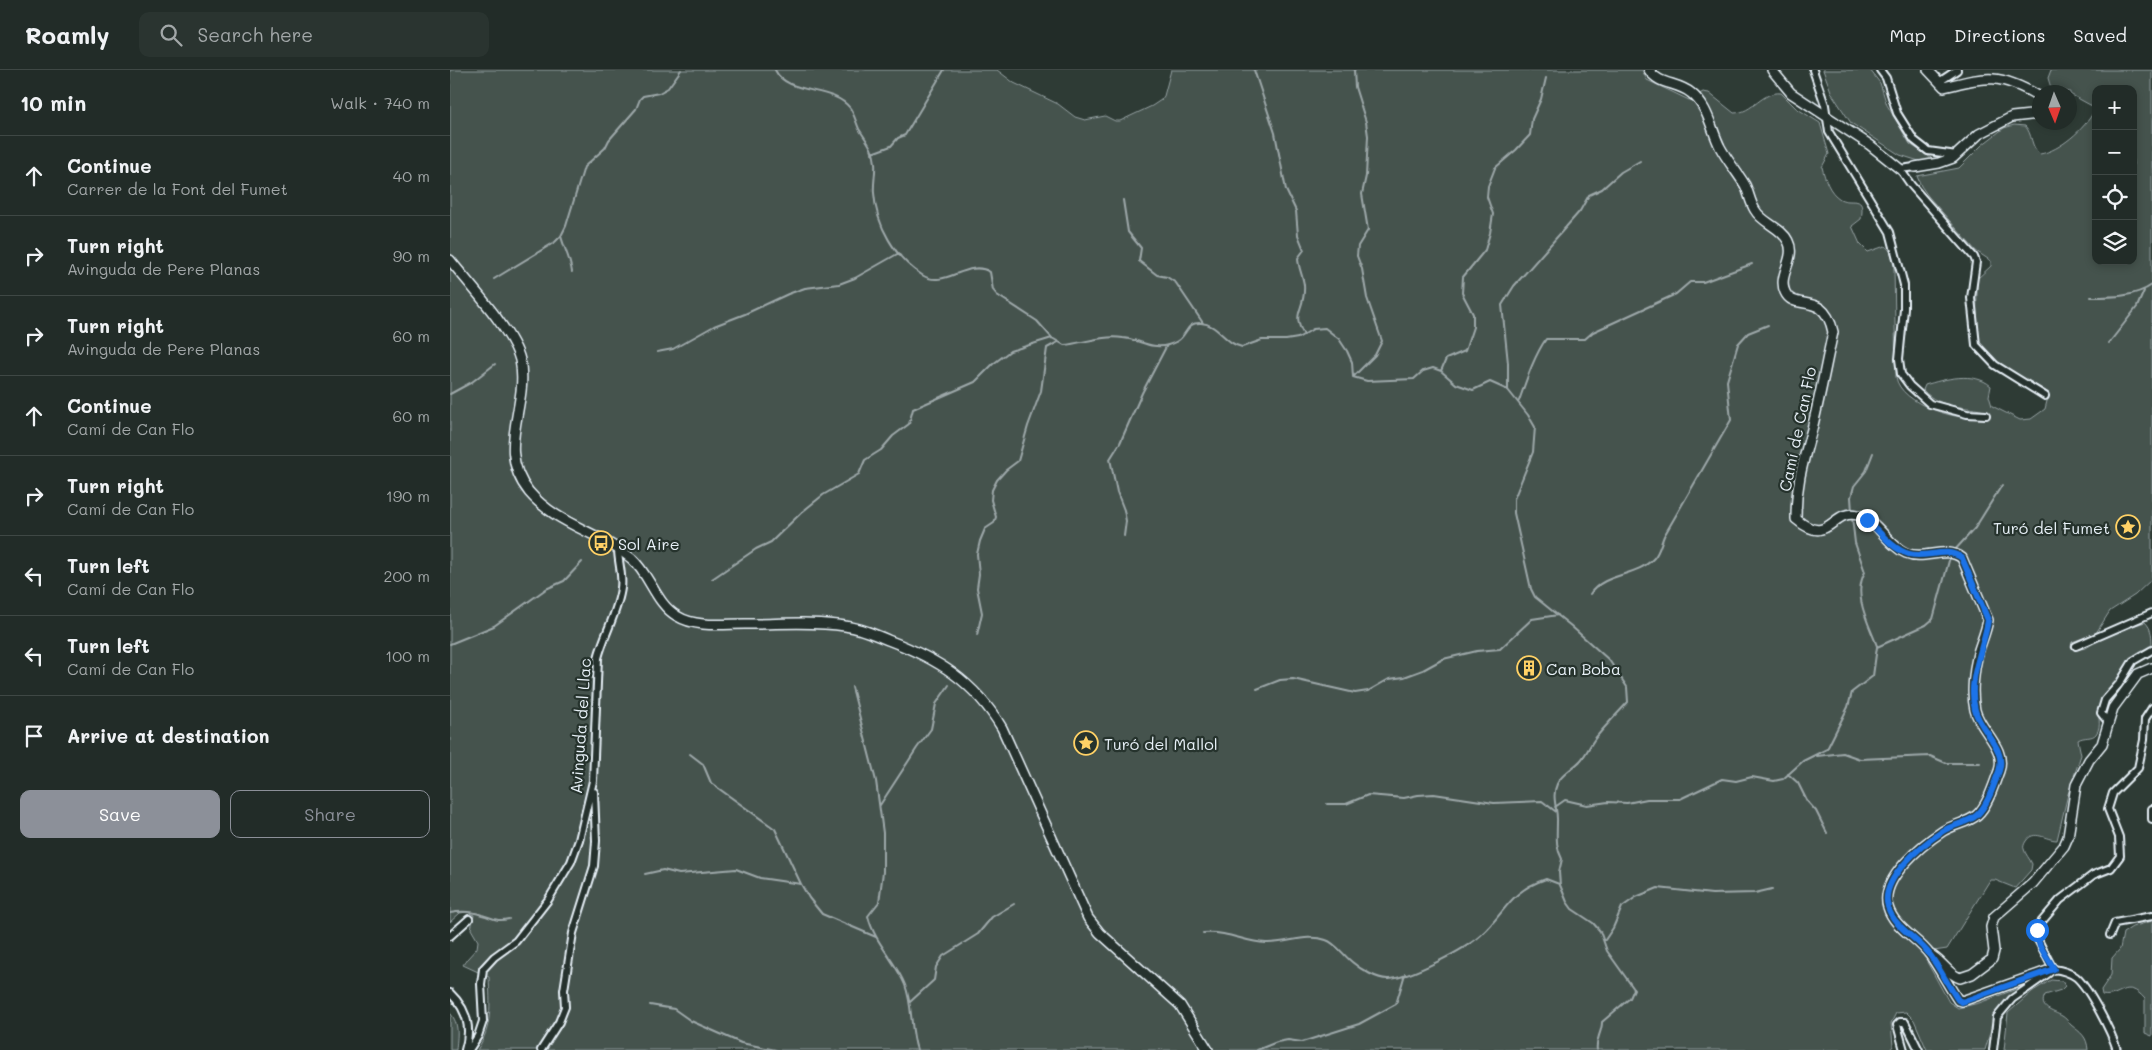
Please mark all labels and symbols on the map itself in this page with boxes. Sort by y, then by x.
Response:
north arrow [2032,85,2077,130]
street label: Camí de Can Flo [1773,365,1821,493]
route end [1856,509,1879,532]
place icon: Turó del Fumet [2115,514,2141,540]
place label: Turó del Fumet [1993,517,2110,538]
bus stop icon: Sol Aire [588,530,614,556]
place label: Sol Aire [618,533,680,554]
building icon: Can Boba [1516,655,1542,681]
street label: Avinguda del Llac [565,657,595,795]
place label: Can Boba [1546,658,1621,679]
place icon: Turó del Mallol [1073,730,1099,756]
place label: Turó del Mallol [1104,733,1218,754]
route start [2026,919,2049,942]

